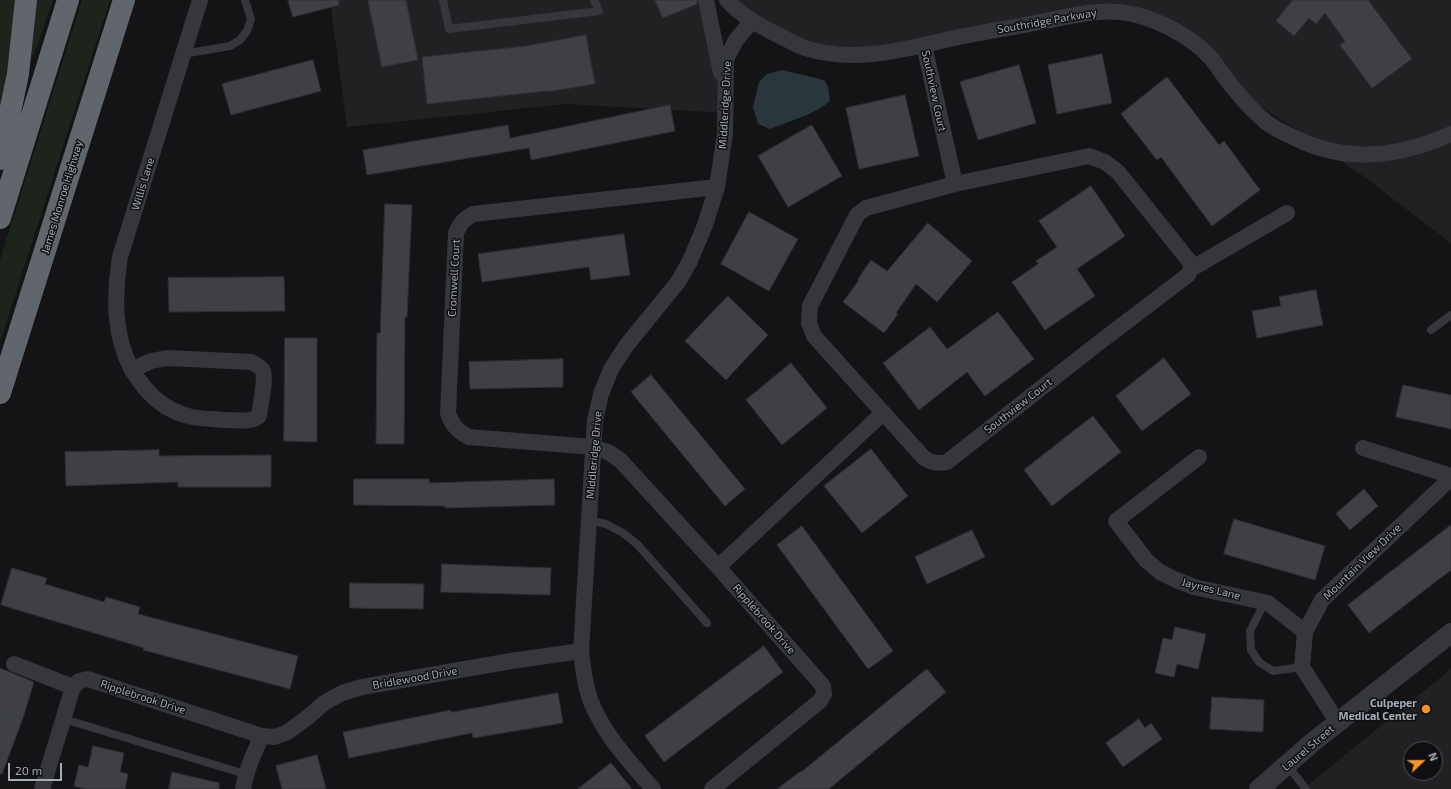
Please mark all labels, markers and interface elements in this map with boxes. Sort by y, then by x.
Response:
street label: Southridge Parkway [996,6,1098,36]
street label: Southview Court [919,49,949,133]
street label: Middleridge Drive [716,61,734,149]
street label: James Monroe Highway [38,139,86,255]
street label: Willis Lane [129,156,157,212]
street label: Cromwell Court [445,239,463,317]
street label: Southview Court [981,375,1055,437]
street label: Middleridge Drive [584,411,604,499]
street label: Mountain View Drive [1320,521,1404,603]
street label: Jaynes Lane [1180,575,1242,603]
street label: Ripplebrook Drive [730,581,798,657]
street label: Bridlewood Drive [372,664,458,692]
street label: Ripplebrook Drive [99,677,187,717]
place label: Culpeper Medical Center [1339,696,1417,722]
marker: Culpeper Medical Center [1420,703,1432,715]
street label: Laurel Street [1279,722,1337,774]
north arrow [1403,741,1443,781]
text: N [1426,751,1441,763]
scale bar [10,755,64,781]
text: 20 m [15,763,42,777]

